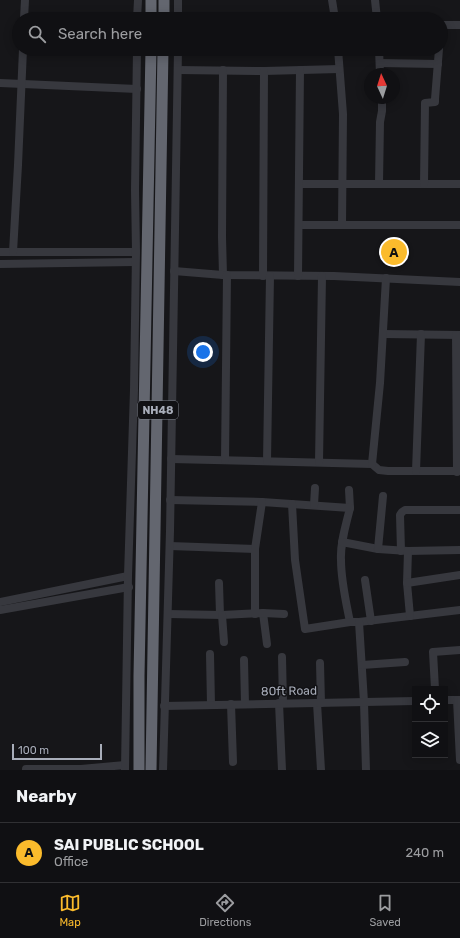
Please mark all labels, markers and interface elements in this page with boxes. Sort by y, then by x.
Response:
search box [12,12,448,56]
icon: search [26,23,48,45]
text: Search here [58,25,142,43]
north arrow [364,68,400,104]
pin: A [381,237,407,267]
your location [193,342,213,362]
road number: NH48 [138,401,178,419]
street label: 80ft Road [261,684,317,698]
map controls [412,686,448,758]
button: locate [412,686,448,722]
button: layers [412,722,448,758]
scale bar [12,742,102,761]
text: 100 m [18,744,49,757]
text: Nearby [16,786,77,806]
text: SAI PUBLIC SCHOOL [54,836,204,854]
text: A [24,845,34,860]
text: 240 m [405,845,444,860]
text: Office [54,854,88,869]
tab: Map [59,892,81,929]
tab: Directions [199,892,251,929]
tab: Saved [370,892,401,929]

